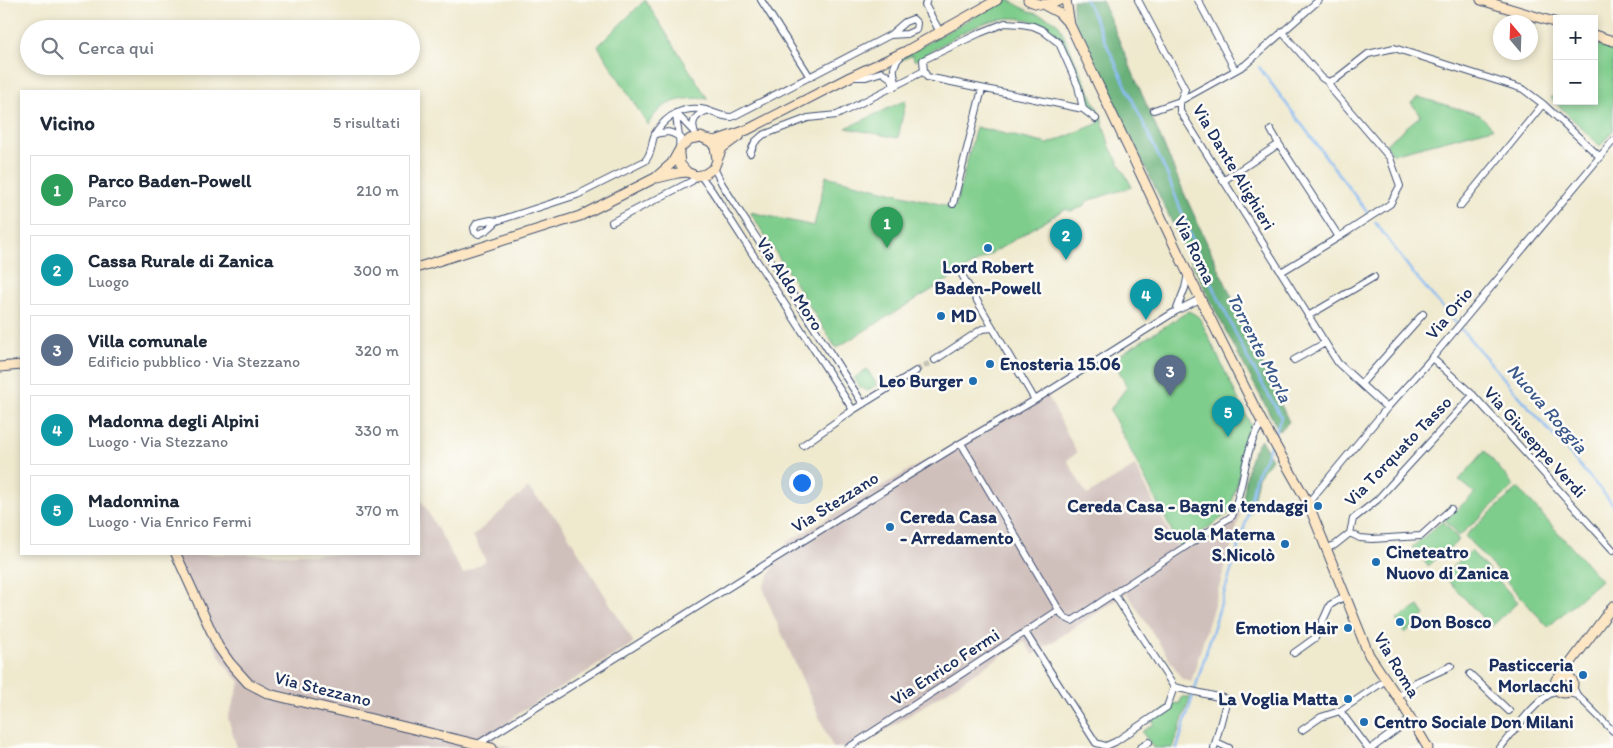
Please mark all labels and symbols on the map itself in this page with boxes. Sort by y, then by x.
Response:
north arrow [1493,15,1538,60]
street label: Via Dante Alighieri [1188,100,1280,234]
pin: 1 [871,207,903,248]
street label: Via Roma [1169,212,1221,288]
pin: 2 [1050,219,1082,260]
street label: Via Aldo Moro [752,233,828,335]
marker: Lord Robert Baden-Powell [982,242,994,254]
place label: Lord Robert Baden-Powell [935,256,1042,299]
pin: 4 [1130,279,1162,320]
street label: Via Orio [1421,282,1477,344]
water label: Torrente Morla [1222,288,1297,407]
place label: MD [951,305,977,327]
marker: MD [935,310,947,322]
place label: Enosteria 15.06 [1000,353,1121,375]
pin: 3 [1154,355,1186,396]
marker: Enosteria 15.06 [984,358,996,370]
water label: Nuova Roggia [1502,359,1593,458]
place label: Leo Burger [879,370,964,392]
marker: Leo Burger [967,375,979,387]
street label: Via Giuseppe Verdi [1479,382,1591,502]
street label: Via Torquato Tasso [1340,391,1456,511]
pin: 5 [1212,396,1244,437]
street label: Via Stezzano [787,466,883,538]
your location [789,470,815,496]
place label: Cereda Casa - Bagni e tendaggi [1067,495,1308,517]
marker: Cereda Casa - Bagni e tendaggi [1312,500,1324,512]
place label: Cereda Casa - Arredamento [900,506,1013,549]
marker: Cereda Casa - Arredamento [884,521,896,533]
place label: Scuola Materna S.Nicolò [1154,523,1276,566]
marker: Scuola Materna S.Nicolò [1279,538,1291,550]
place label: Cineteatro Nuovo di Zanica [1386,541,1509,584]
marker: Cineteatro Nuovo di Zanica [1370,556,1382,568]
place label: Don Bosco [1410,611,1491,633]
marker: Don Bosco [1394,616,1406,628]
place label: Emotion Hair [1235,617,1339,639]
marker: Emotion Hair [1342,622,1354,634]
street label: Via Enrico Fermi [887,624,1003,710]
street label: Via Roma [1369,628,1426,702]
place label: Pasticceria Morlacchi [1489,654,1573,697]
street label: Via Stezzano [272,666,374,712]
marker: Pasticceria Morlacchi [1577,669,1589,681]
place label: La Voglia Matta [1218,688,1339,710]
marker: La Voglia Matta [1342,693,1354,705]
place label: Centro Sociale Don Milani [1374,711,1574,733]
marker: Centro Sociale Don Milani [1358,716,1370,728]

